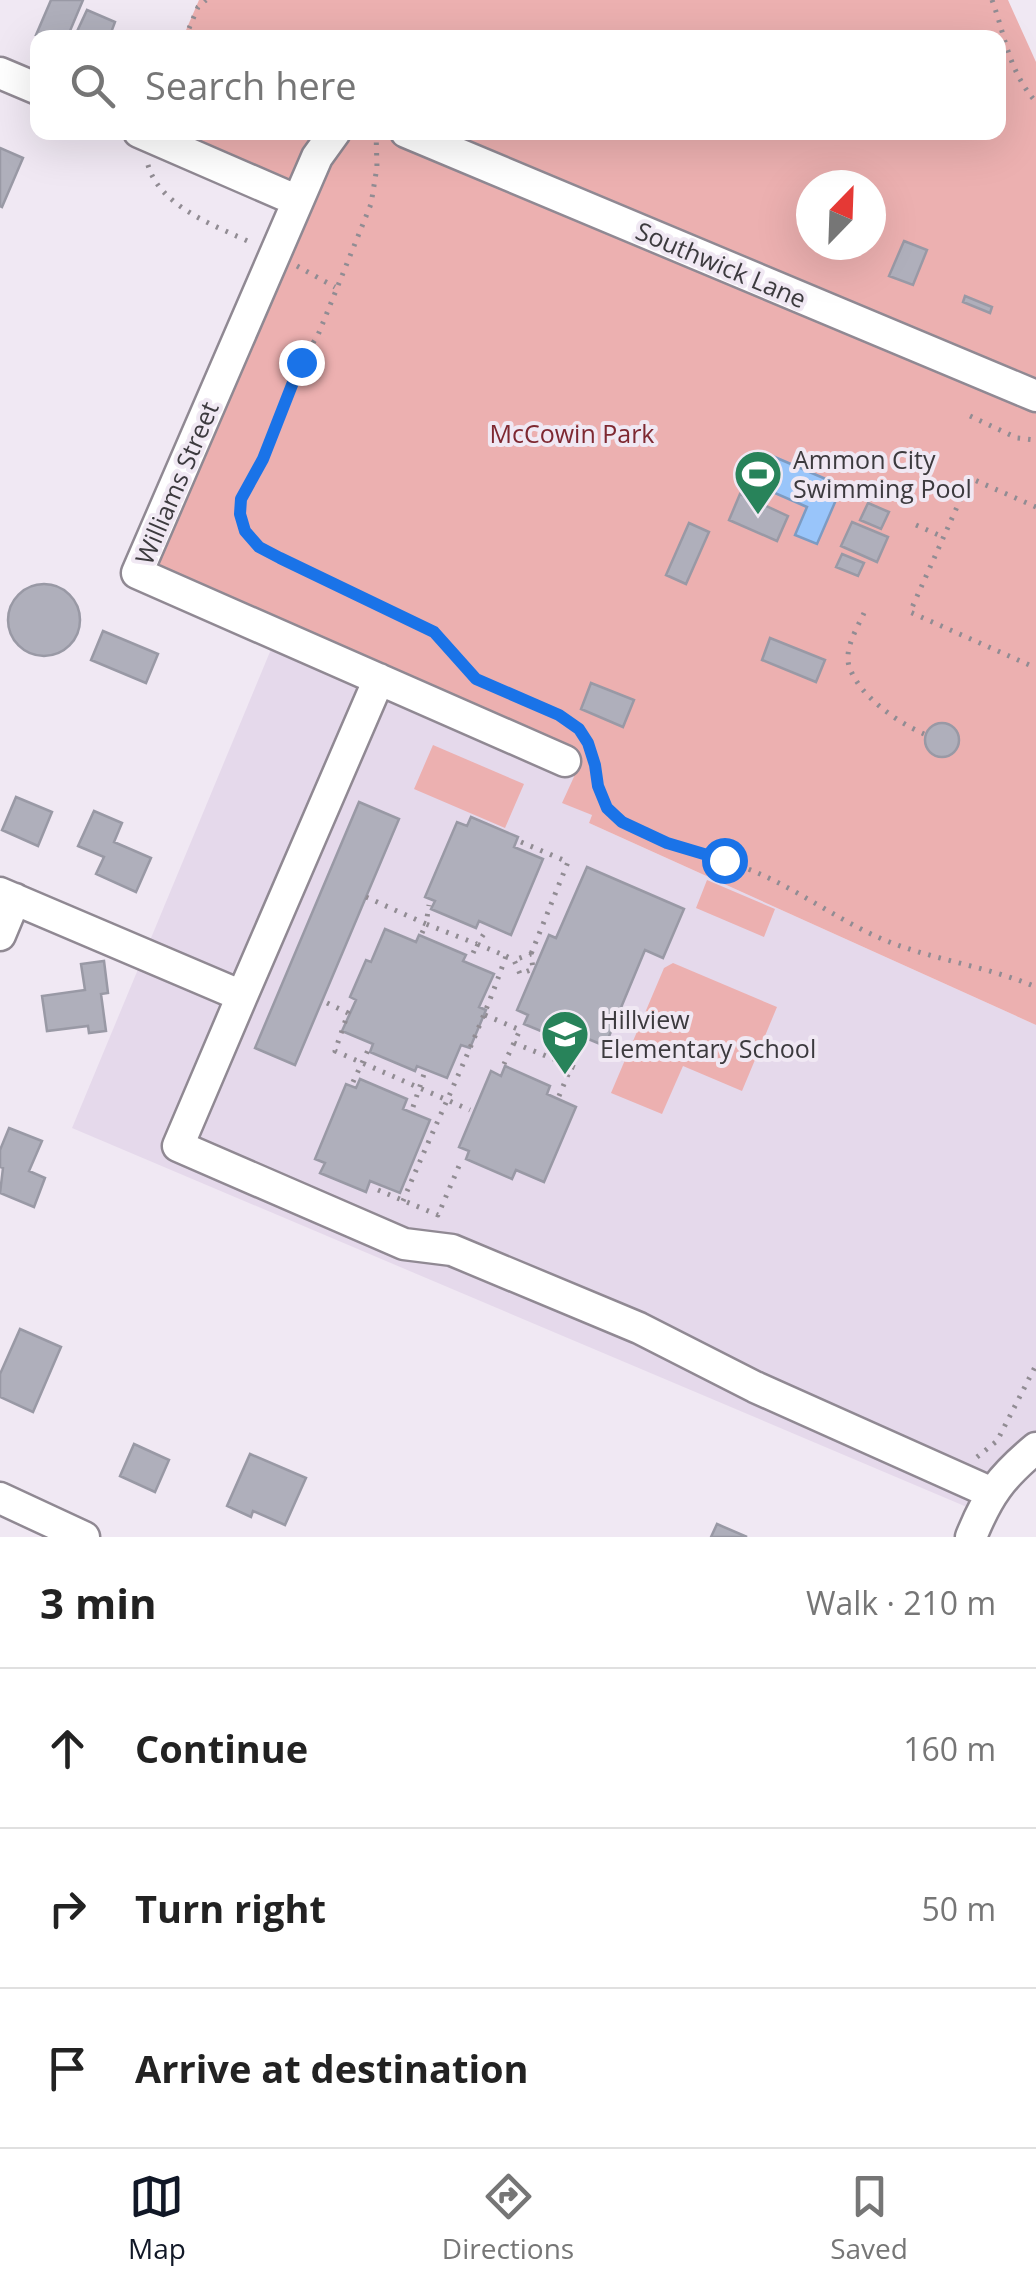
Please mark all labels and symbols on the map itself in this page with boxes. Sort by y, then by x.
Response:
north arrow [796,170,886,260]
street label: Southwick Lane [631,213,812,315]
route end [279,340,325,386]
street label: Williams Street [127,396,226,569]
park label: McCowin Park [489,416,655,450]
place label: Ammon City Swimming Pool [793,442,972,505]
sports icon: Ammon City Swimming Pool [732,448,784,516]
route start [702,838,748,884]
place label: Hillview Elementary School [600,1002,816,1065]
school or university icon: Hillview Elementary School [539,1008,591,1076]

